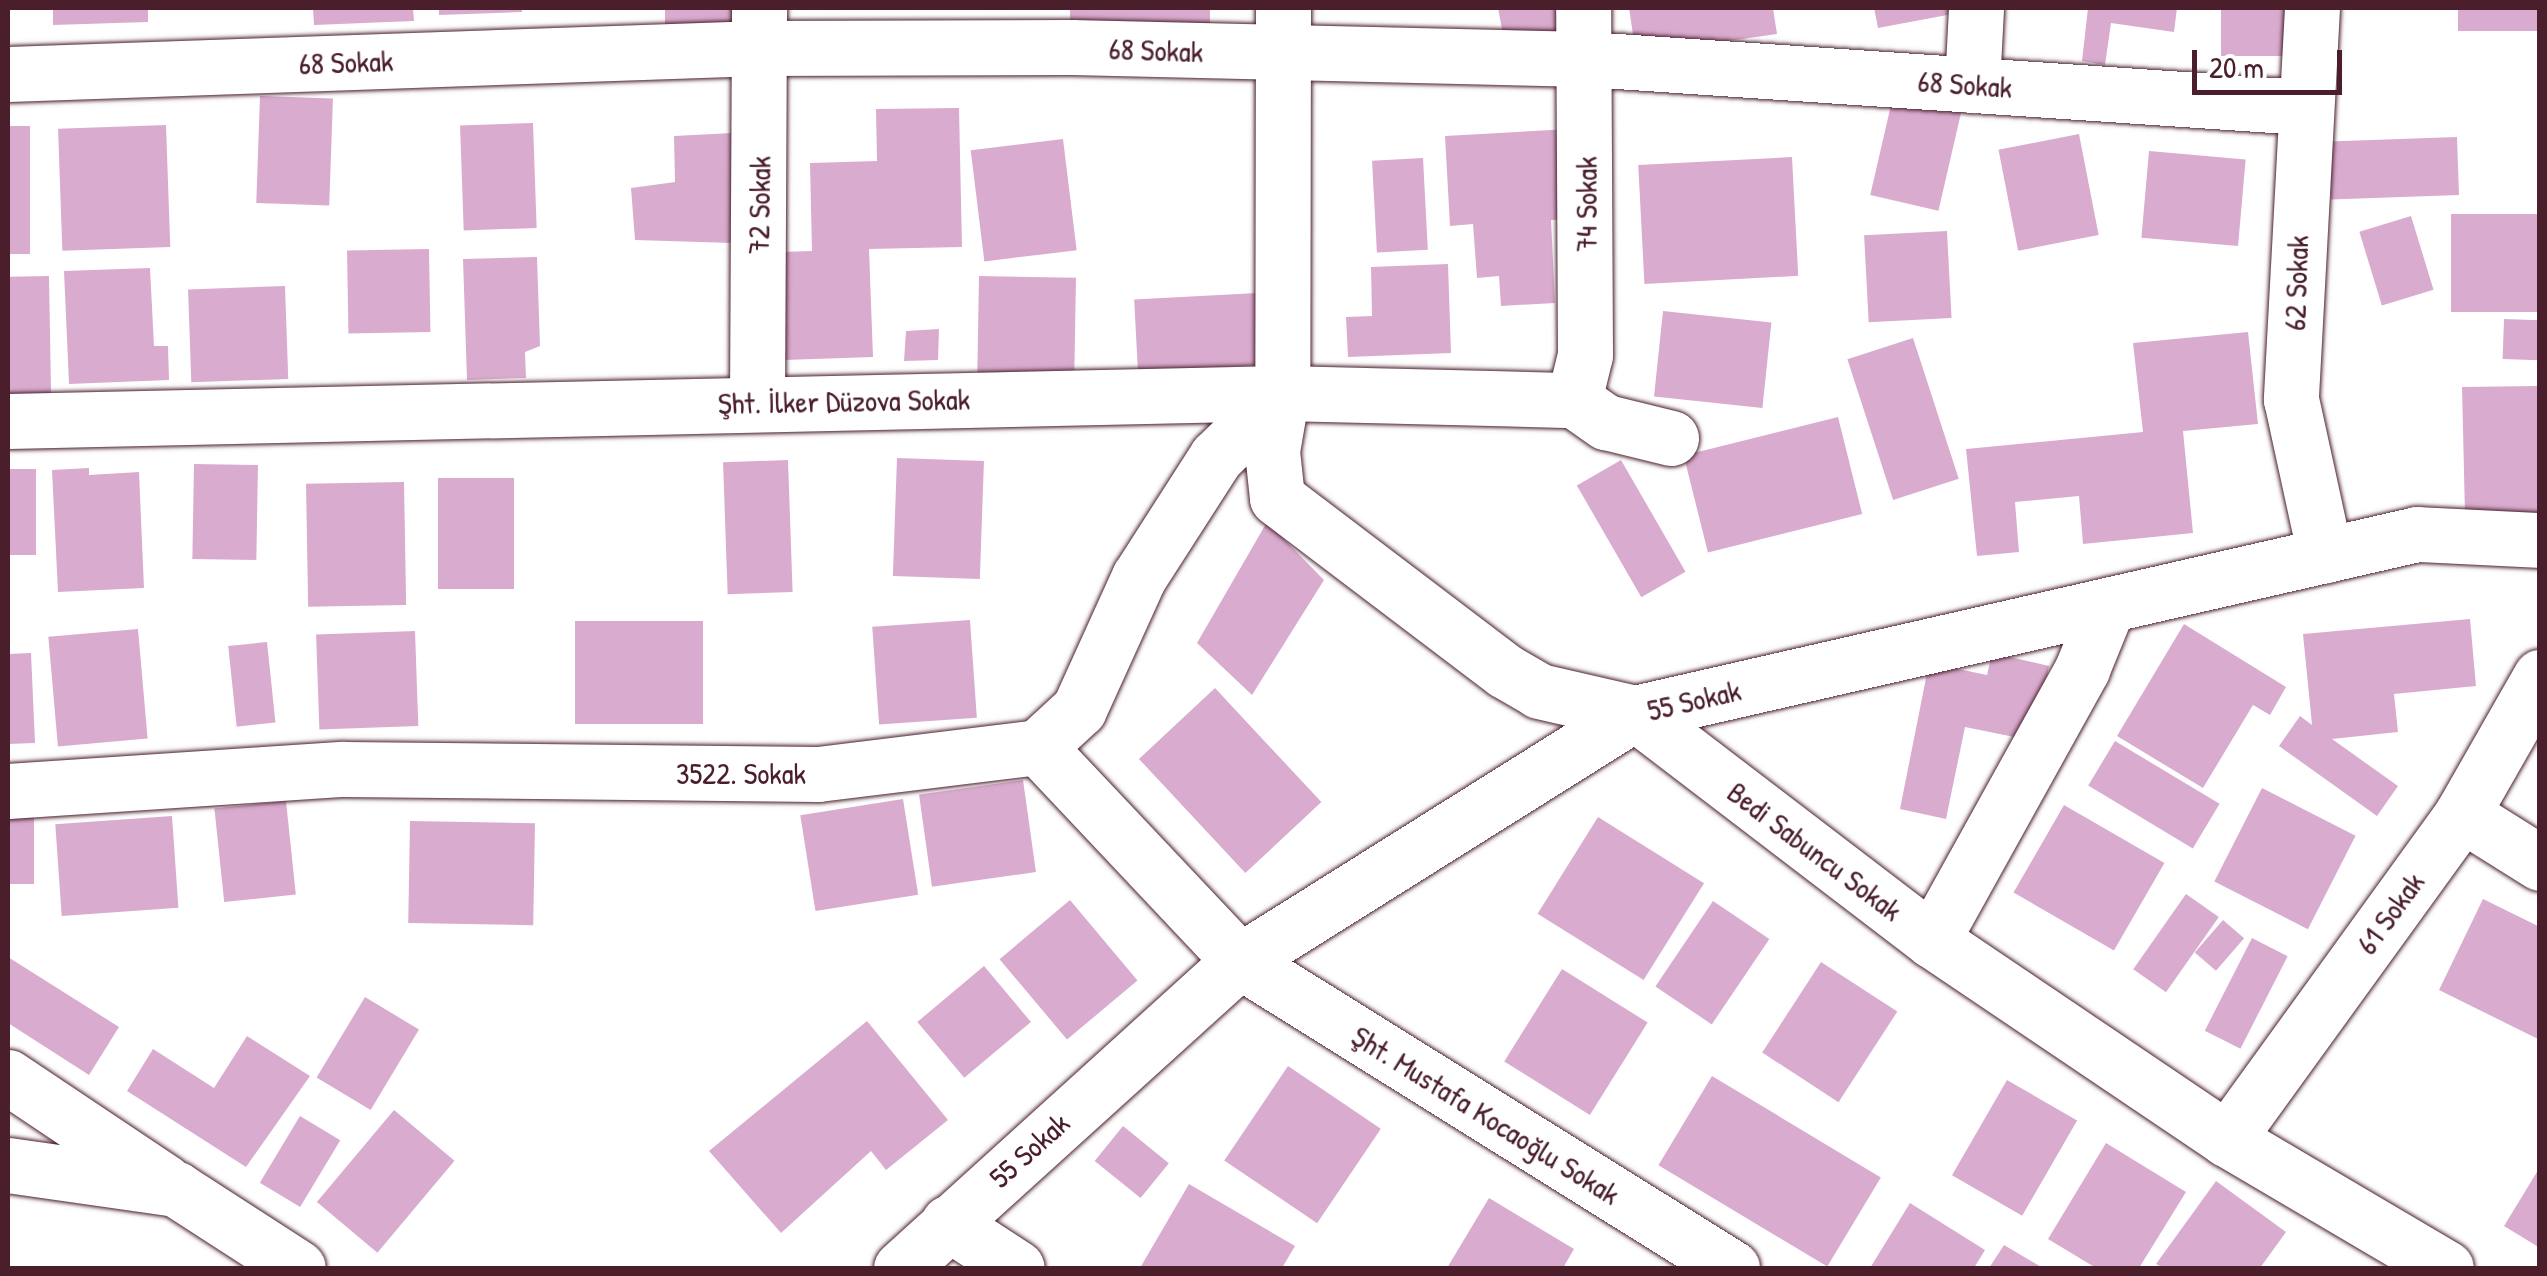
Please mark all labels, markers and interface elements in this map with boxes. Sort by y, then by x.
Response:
street label: 68 Sokak [1108,30,1204,70]
scale bar [2197,30,2347,92]
street label: 68 Sokak [298,42,394,82]
text: 20 m [2209,47,2264,87]
street label: 68 Sokak [1917,63,2013,105]
street label: 72 Sokak [740,156,778,254]
street label: 74 Sokak [1568,156,1604,252]
street label: 62 Sokak [2276,235,2316,331]
street label: Şht. İlker Düzova Sokak [718,381,970,421]
street label: 55 Sokak [1644,672,1744,728]
street label: 3522. Sokak [676,755,806,791]
street label: Bedi Sabuncu Sokak [1721,774,1909,928]
street label: 61 Sokak [2348,865,2432,961]
street label: Şht. Mustafa Kocaoğlu Sokak [1345,1018,1627,1212]
street label: 55 Sokak [982,1105,1076,1195]

